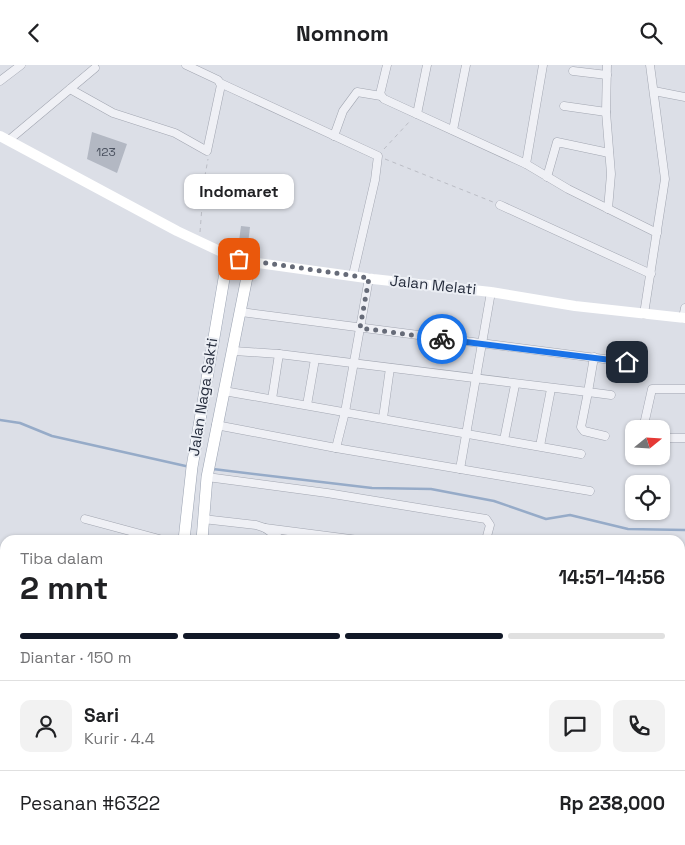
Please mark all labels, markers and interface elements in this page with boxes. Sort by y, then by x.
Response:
icon: back [20,19,48,47]
text: Nomnom [296,19,389,47]
icon: search [637,19,665,47]
house number: 123 [96,144,116,160]
callout: Indomaret [184,174,294,209]
text: Indomaret [199,181,279,202]
pin [218,238,260,280]
icon: bag [225,245,253,273]
street label: Jalan Melati [389,271,477,298]
courier [417,314,467,364]
icon: bike [428,325,456,353]
street label: Jalan Naga Sakti [184,336,221,457]
pin [606,341,648,383]
icon: home [613,348,641,376]
north arrow [625,420,670,465]
map controls [625,420,670,520]
button: locate [625,475,670,520]
text: Tiba dalam [20,548,103,569]
text: 14:51–14:56 [558,565,665,590]
text: 2 mnt [20,568,108,608]
text: Diantar · 150 m [20,647,131,668]
button: person [20,700,72,752]
button: chat [549,700,601,752]
button: phone [613,700,665,752]
text: Sari [84,703,119,728]
text: Kurir · 4.4 [84,728,155,749]
text: Pesanan #6322 [20,791,160,816]
text: Rp 238,000 [560,791,665,816]

